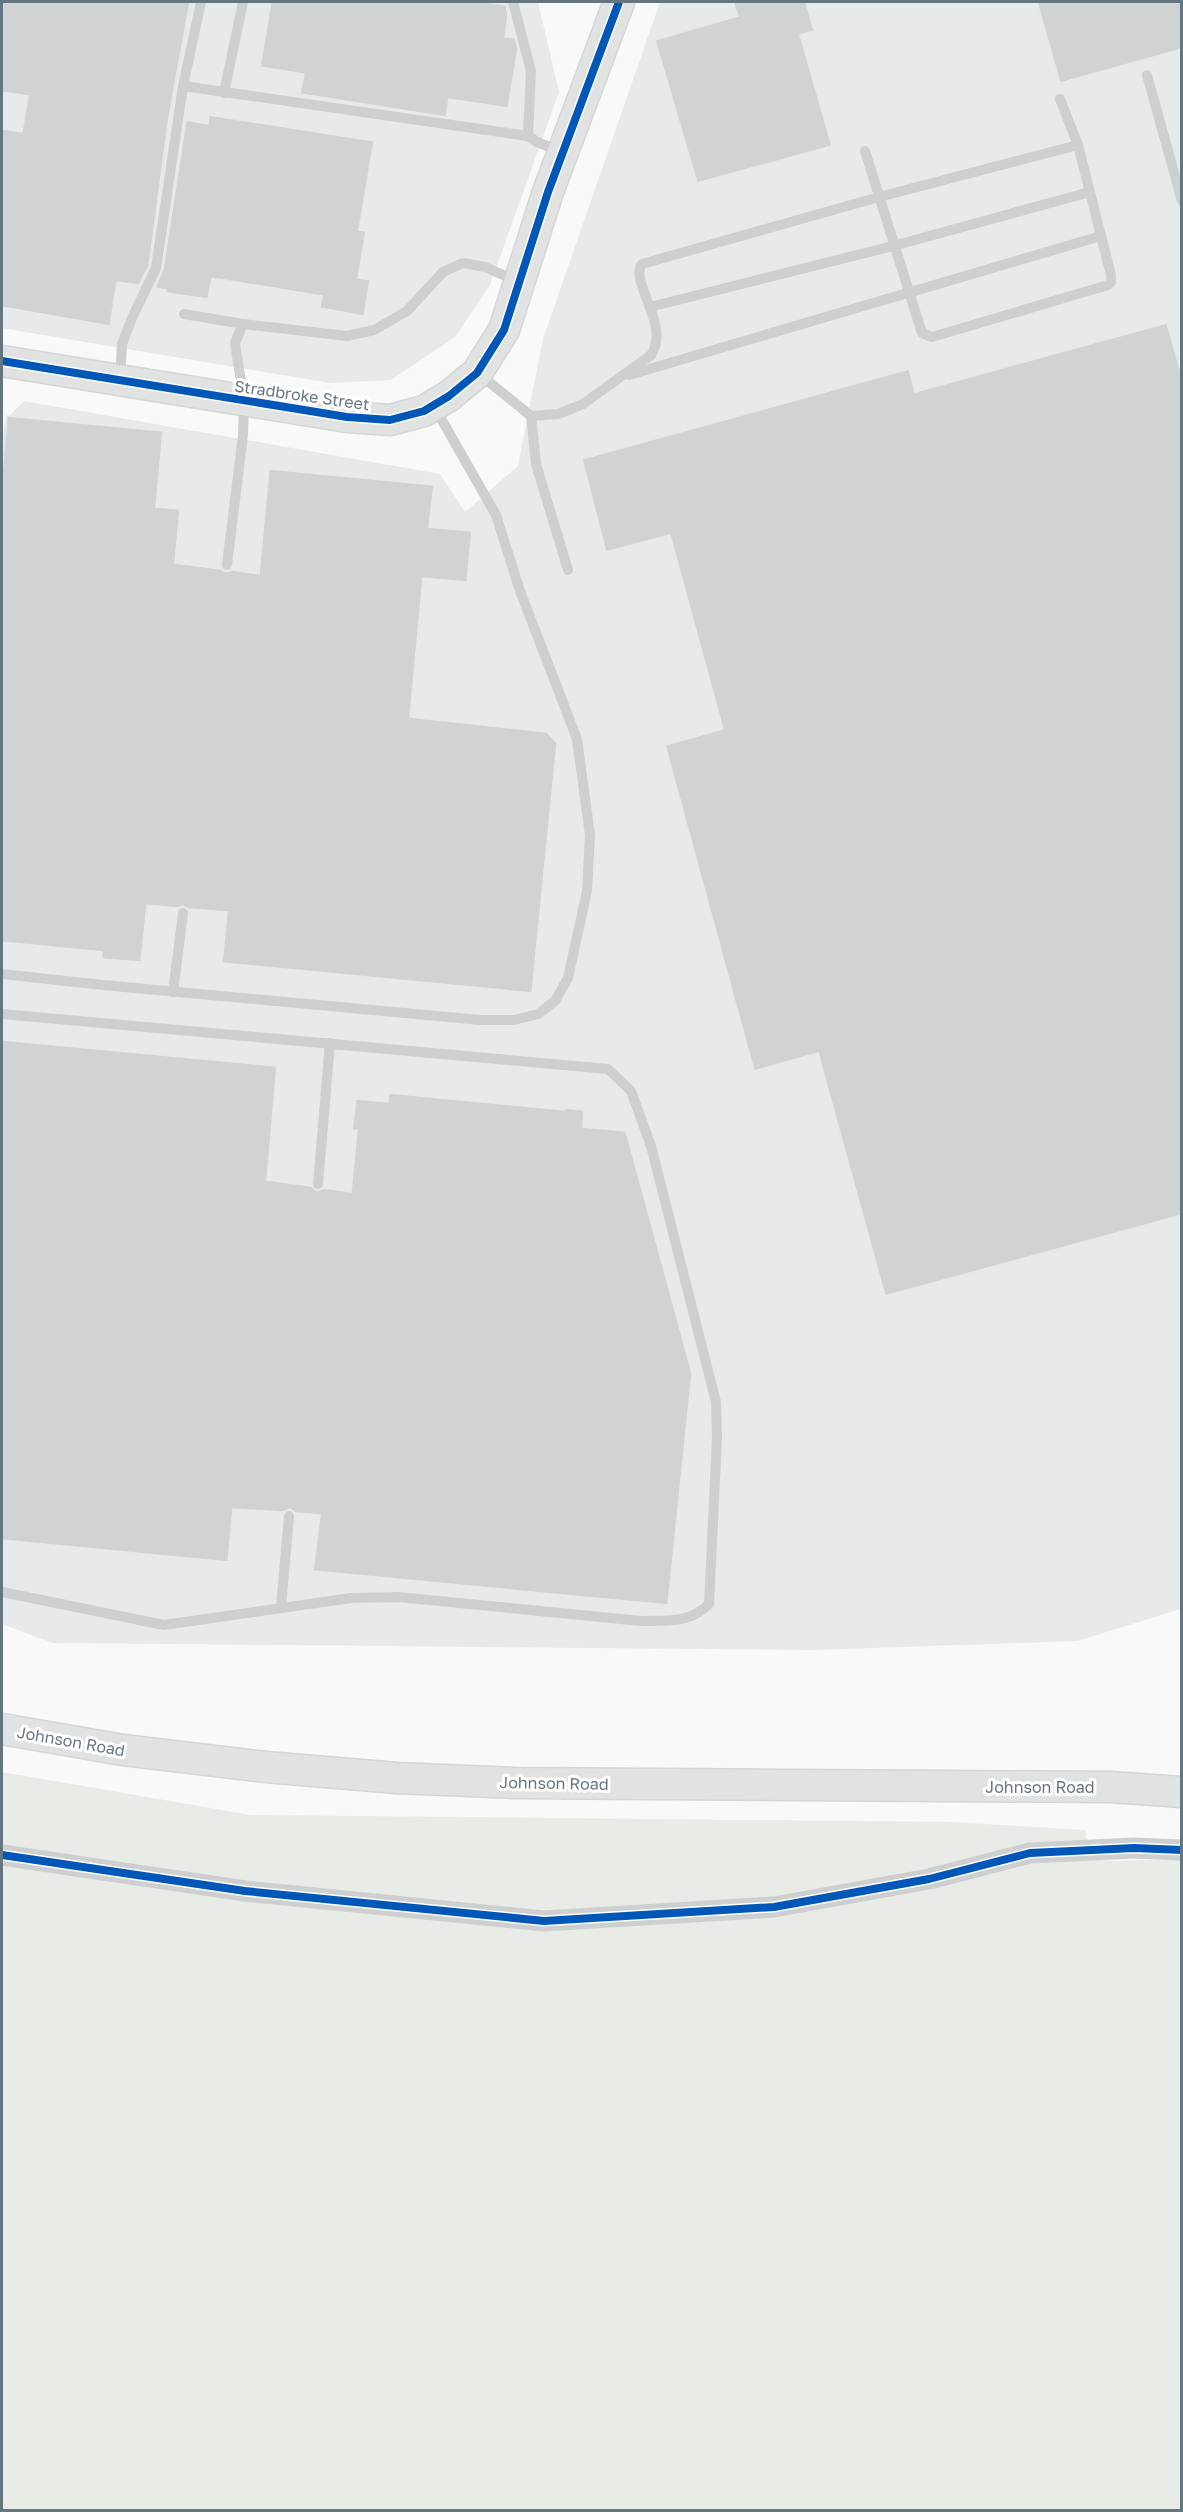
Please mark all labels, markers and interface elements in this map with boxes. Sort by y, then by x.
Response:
street label: Stradbroke Street [233,376,371,414]
street label: Johnson Road [15,1722,127,1760]
street label: Johnson Road [499,1772,609,1794]
street label: Johnson Road [985,1777,1095,1797]

